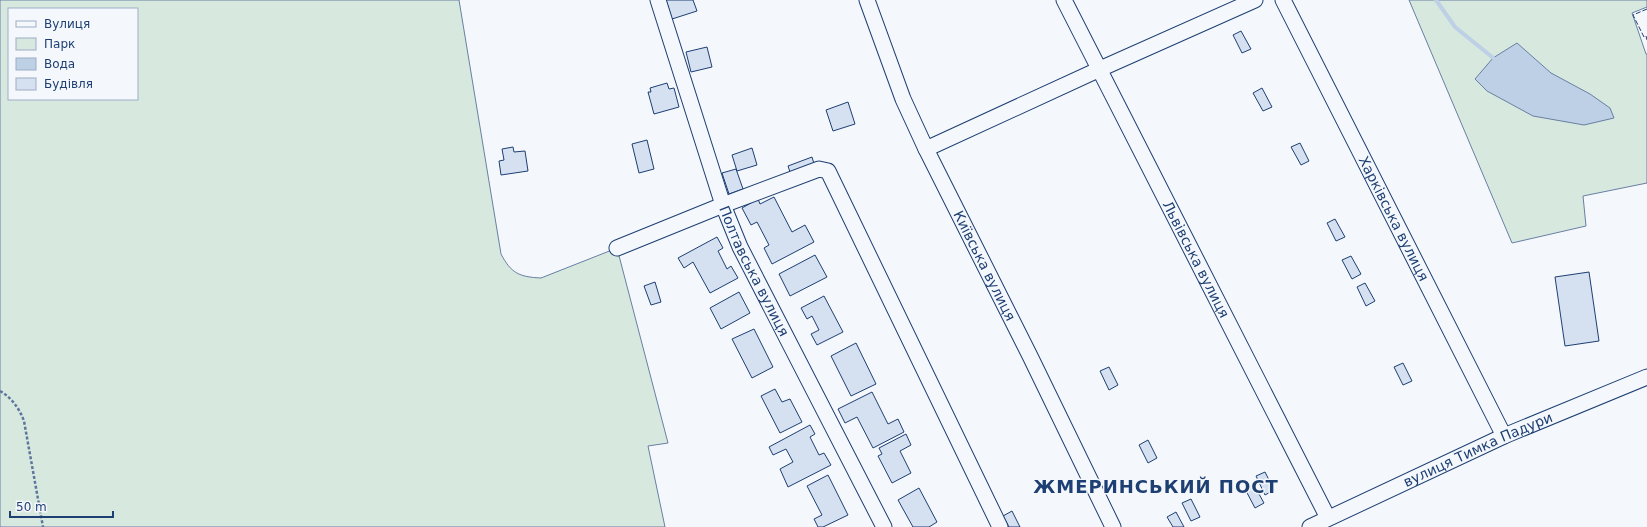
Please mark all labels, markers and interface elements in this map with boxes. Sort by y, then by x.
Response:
legend [8,8,138,100]
text: Вулиця [44,17,90,31]
text: Парк [44,37,75,51]
text: Вода [44,57,75,71]
text: Будівля [44,77,93,91]
street label: Харківська вулиця [1355,153,1432,284]
street label: Львівська вулиця [1160,198,1233,320]
street label: Полтавська вулиця [716,203,792,339]
street label: Київська вулиця [950,208,1019,323]
street label: вулиця Тимка Падури [1401,409,1555,490]
district label: ЖМЕРИНСЬКИЙ ПОСТ [1033,476,1279,497]
scale bar [10,493,113,519]
text: 50 m [16,500,47,514]

